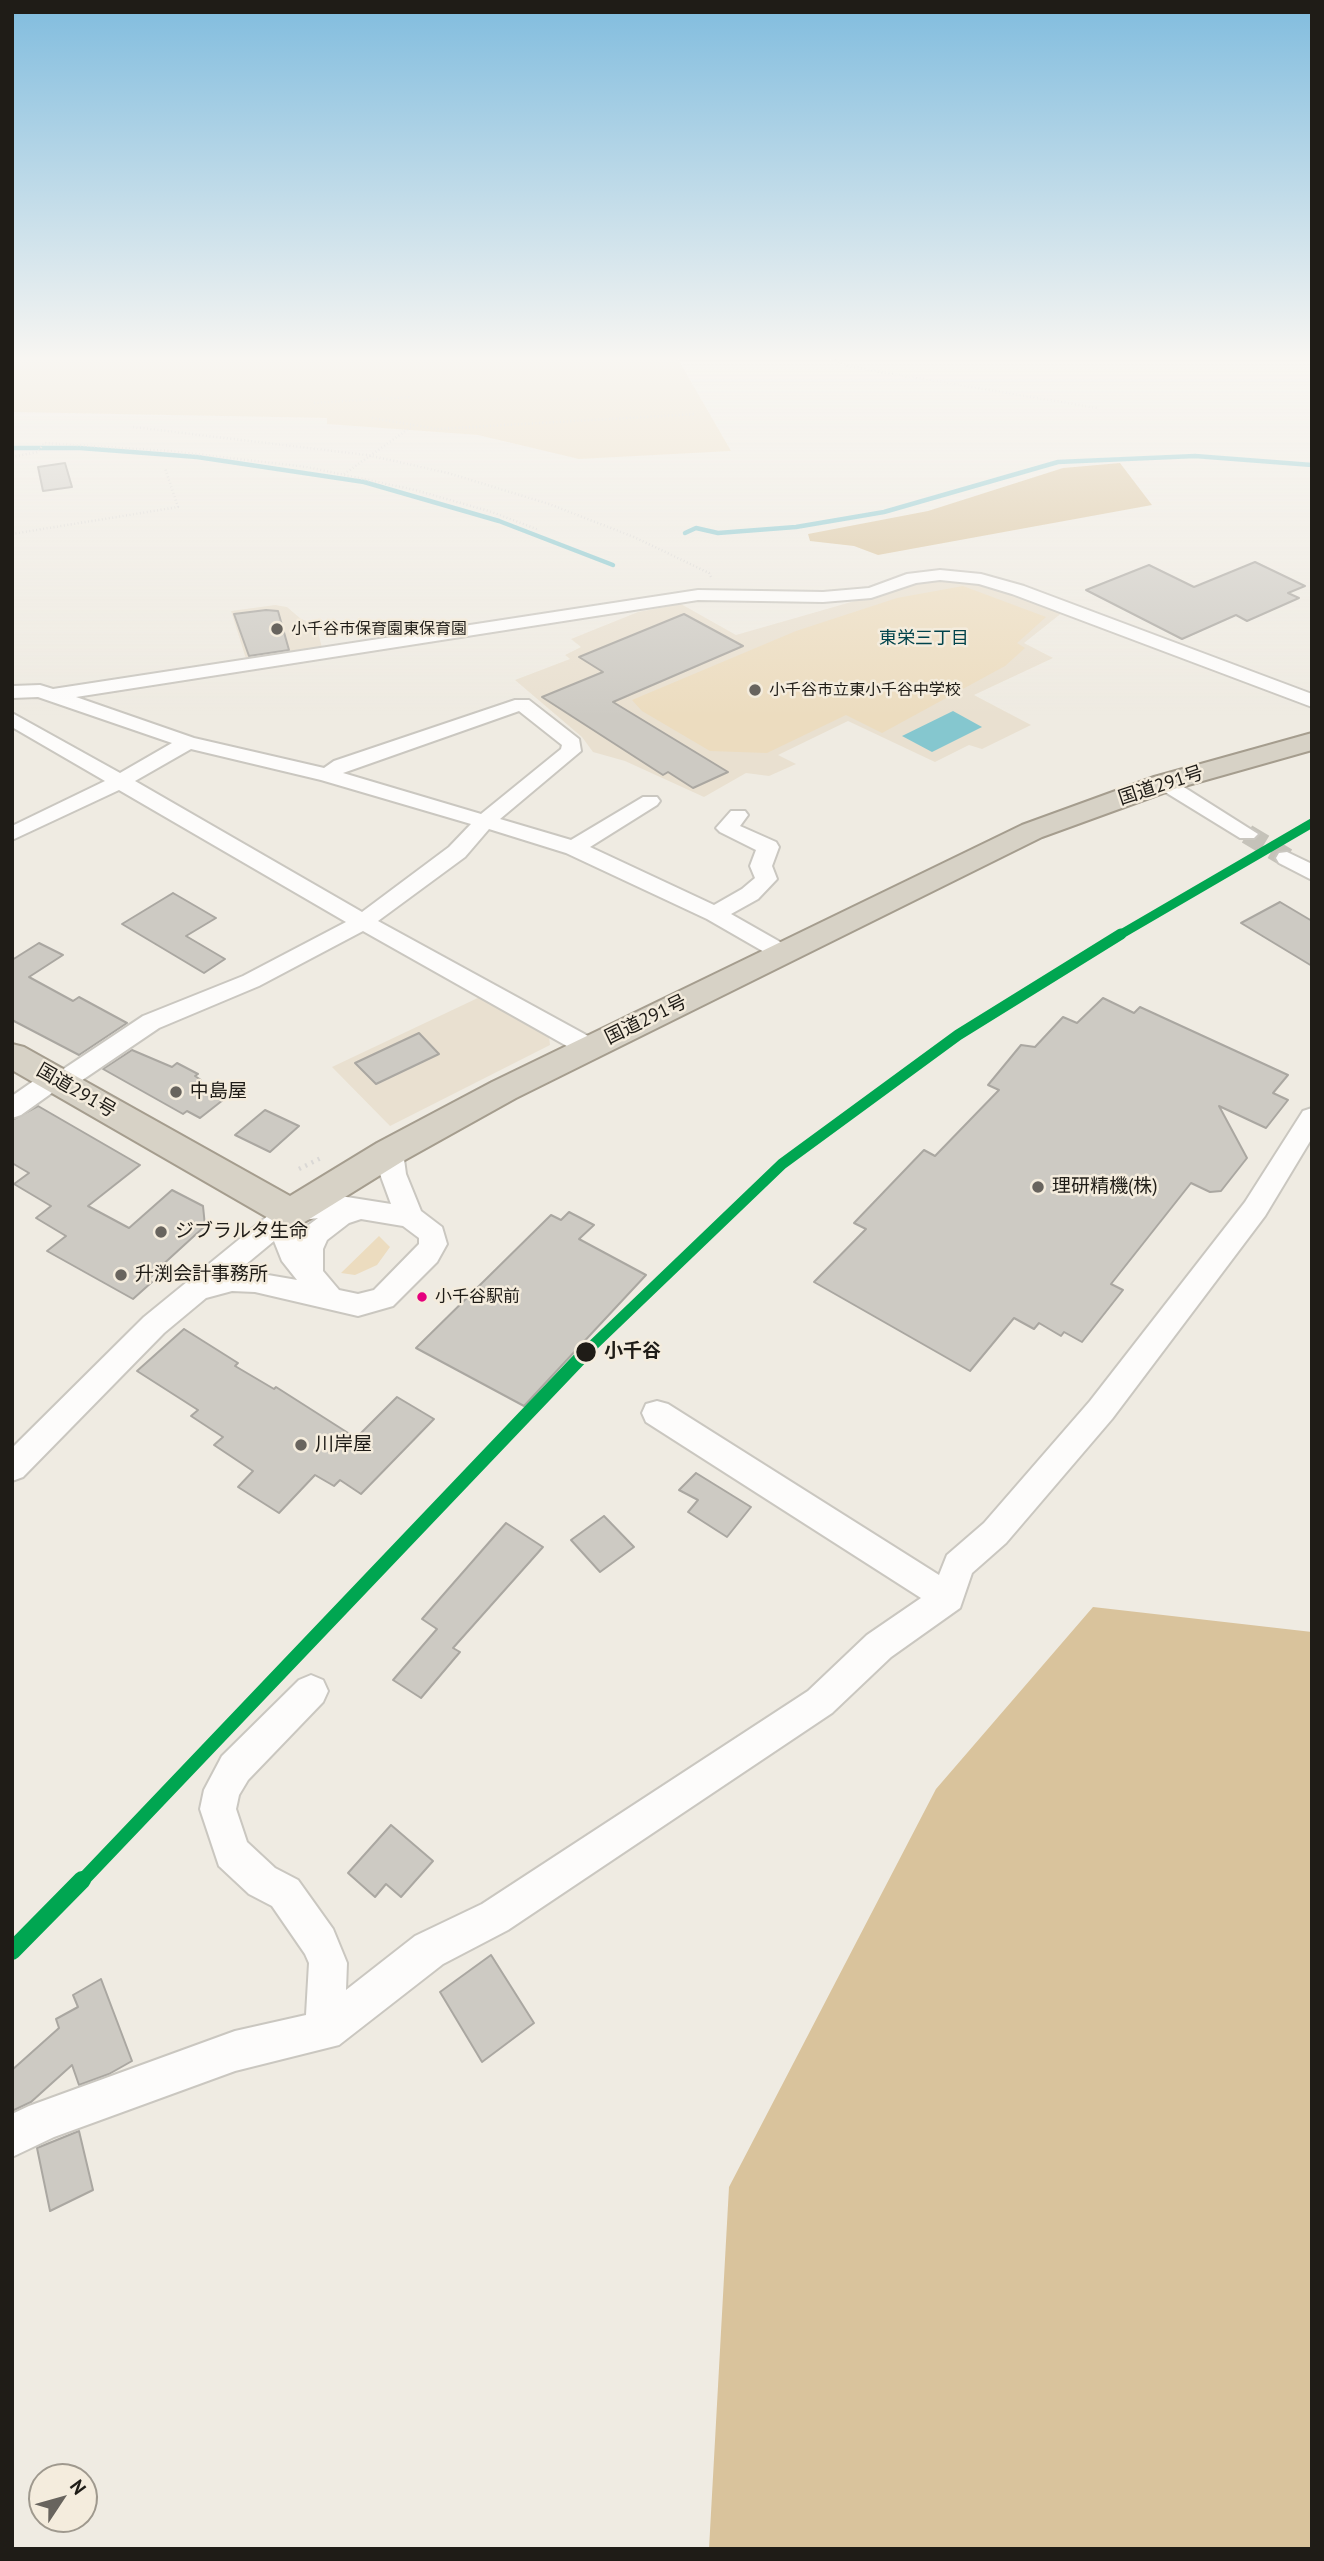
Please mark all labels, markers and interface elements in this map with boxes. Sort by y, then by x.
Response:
place label: 小千谷市保育園東保育園 [291,619,467,639]
marker: 小千谷市保育園東保育園 [269,621,285,637]
district label: 東栄三丁目 [879,628,969,650]
place label: 小千谷市立東小千谷中学校 [769,680,961,700]
marker: 小千谷市立東小千谷中学校 [747,682,763,698]
street label: 国道291号 [1116,762,1206,810]
street label: 国道291号 [601,990,691,1050]
street label: 国道291号 [32,1059,120,1123]
place label: 中島屋 [190,1081,247,1103]
marker: 中島屋 [168,1084,184,1100]
place label: 理研精機(株) [1052,1176,1158,1198]
marker: 理研精機(株) [1030,1179,1046,1195]
place label: ジブラルタ生命 [175,1221,308,1243]
marker: ジブラルタ生命 [153,1224,169,1240]
place label: 升渕会計事務所 [135,1264,268,1286]
marker: 升渕会計事務所 [113,1267,129,1283]
place label: 小千谷駅前 [435,1287,520,1307]
marker: 小千谷駅前 [415,1290,429,1304]
marker: 小千谷 [574,1340,598,1364]
place label: 小千谷 [604,1341,661,1363]
place label: 川岸屋 [315,1434,372,1456]
marker: 川岸屋 [293,1437,309,1453]
north arrow [28,2463,98,2533]
text: N [65,2475,92,2499]

